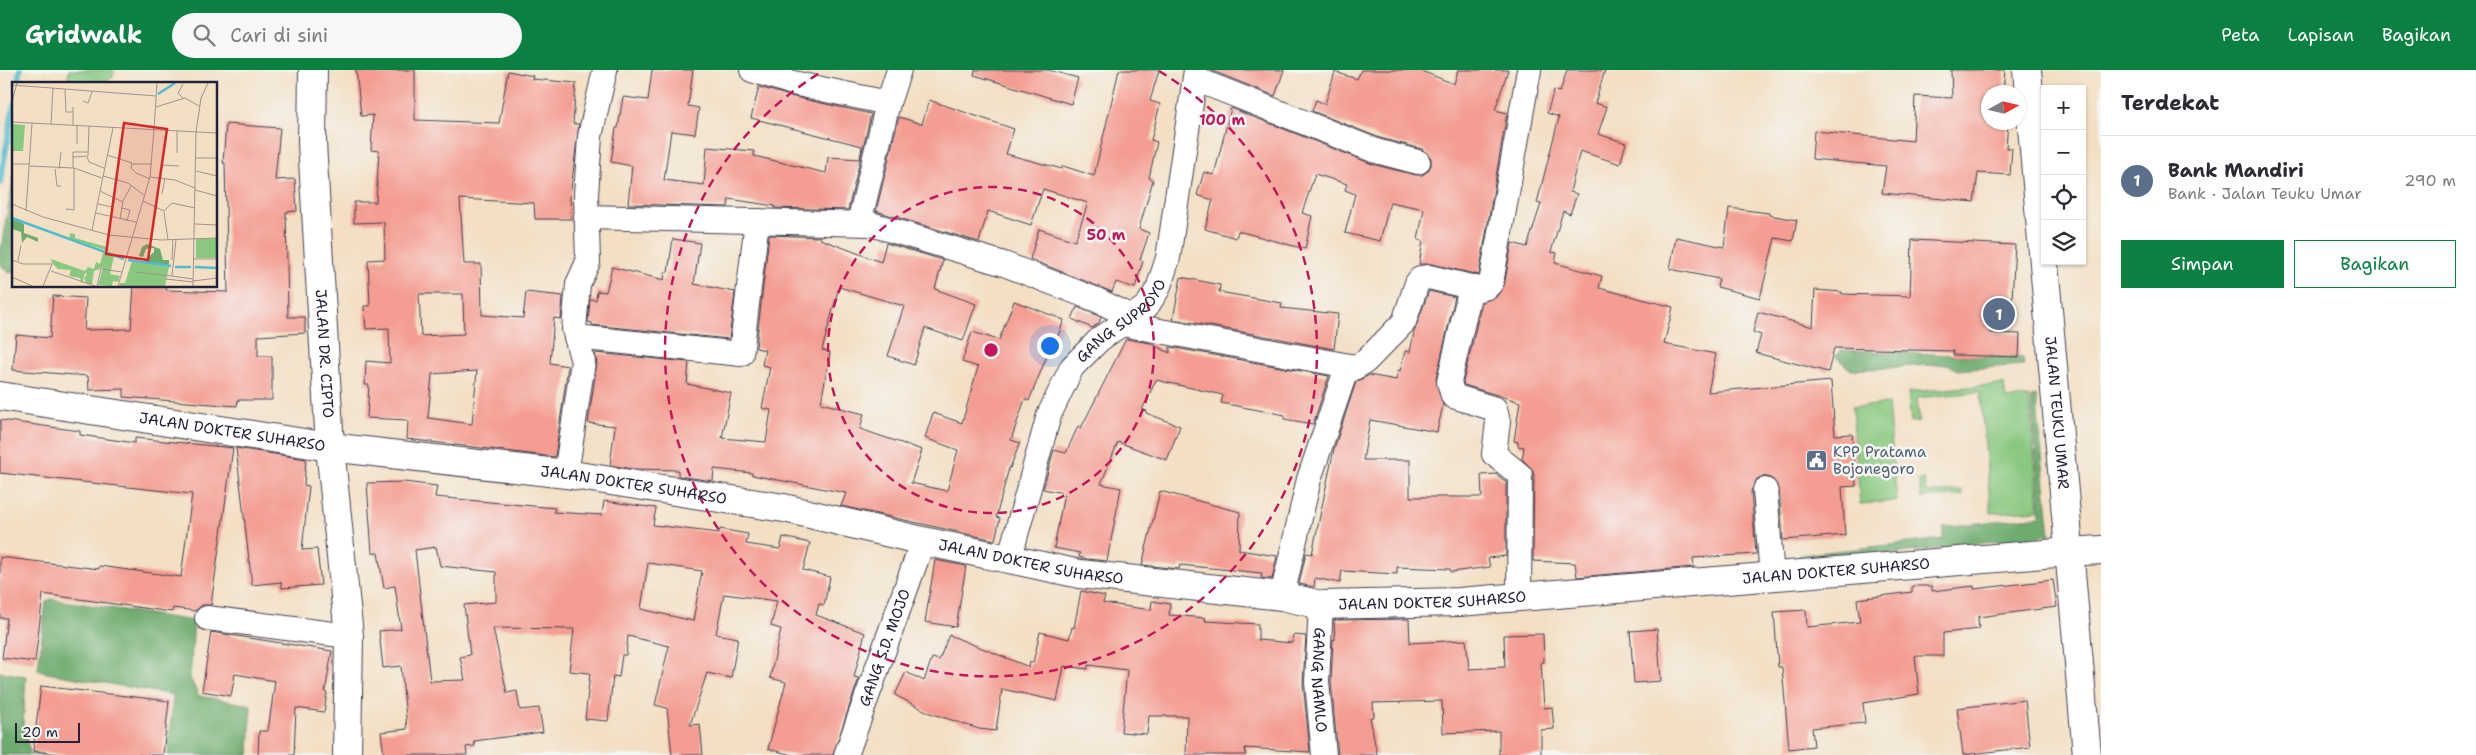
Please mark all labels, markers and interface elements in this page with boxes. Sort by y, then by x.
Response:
search box [172,13,522,58]
text: Gridwalk [25,19,142,51]
icon: search [190,21,218,49]
text: Cari di sini [230,23,328,48]
text: Peta [2221,23,2260,47]
text: Lapisan [2288,23,2354,47]
text: Bagikan [2382,23,2451,47]
inset map [12,82,218,288]
north arrow [1981,85,2026,130]
map controls [2041,85,2086,265]
button: + [2041,85,2086,130]
text: Terdekat [2121,89,2219,117]
text: 100 m [1199,110,1245,130]
button: − [2041,130,2086,175]
text: Bank Mandiri [2168,158,2304,183]
text: 1 [2133,170,2141,191]
text: 290 m [2404,170,2456,191]
button: locate [2041,175,2086,220]
text: Bank · Jalan Teuku Umar [2168,183,2362,204]
button: layers [2041,220,2086,265]
text: 50 m [1087,225,1126,245]
button: Simpan [2121,240,2284,288]
button: Bagikan [2294,240,2456,288]
street label: GANG SUPROYO [1072,277,1170,367]
street label: JALAN DR. CIPTO [311,289,338,419]
pin: 1 [1983,295,2015,333]
your location [1037,333,1063,359]
street label: JALAN TEUKU UMAR [2040,335,2074,490]
centre of rings [982,341,1000,359]
street label: JALAN DOKTER SUHARSO [138,408,327,456]
place label: KPP Pratama Bojonegoro [1833,442,1927,479]
public building icon: KPP Pratama Bojonegoro [1805,449,1829,473]
street label: JALAN DOKTER SUHARSO [540,461,728,509]
street label: JALAN DOKTER SUHARSO [937,535,1124,589]
street label: JALAN DOKTER SUHARSO [1742,553,1931,589]
street label: GANG S.D. MOJO [854,586,915,709]
street label: JALAN DOKTER SUHARSO [1338,587,1527,615]
street label: GANG NAMLO [1307,627,1332,733]
scale bar [15,720,80,743]
text: 20 m [22,723,58,741]

